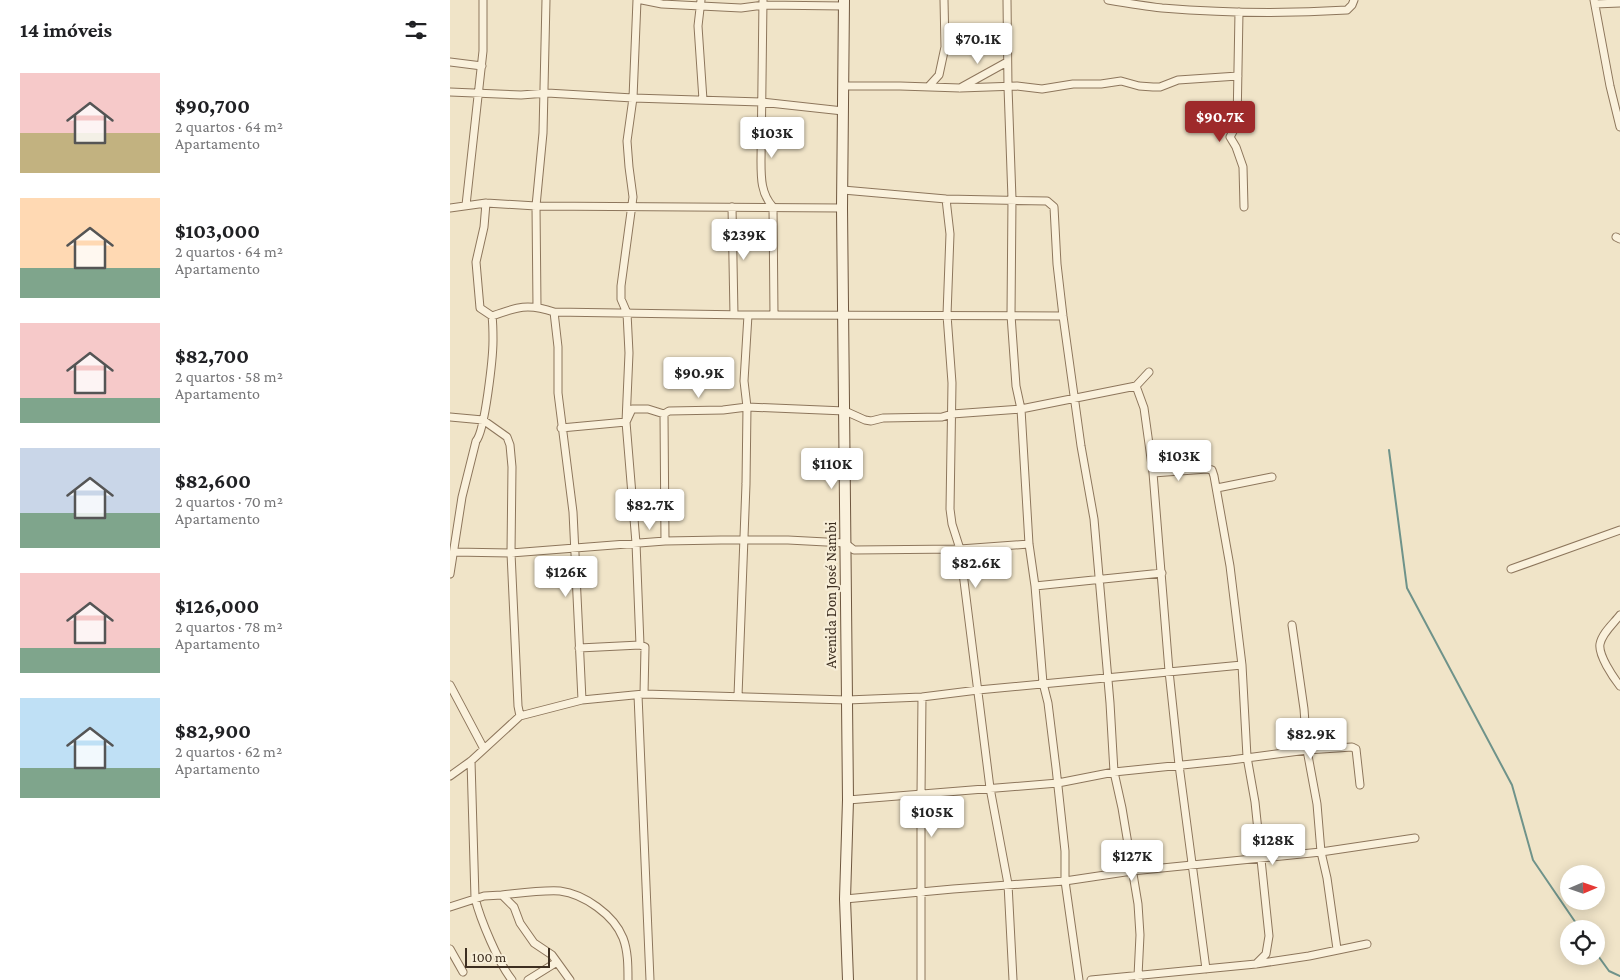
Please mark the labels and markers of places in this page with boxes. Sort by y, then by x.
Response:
pin: $70.1K [937,22,1019,65]
pin: $90.7K [1179,100,1261,143]
pin: $103K [737,116,807,159]
pin: $239K [709,218,779,261]
pin: $90.9K [658,356,740,399]
pin: $103K [1144,440,1214,482]
pin: $110K [797,448,867,490]
pin: $82.7K [609,488,691,531]
pin: $82.6K [935,546,1017,589]
pin: $126K [531,556,601,598]
pin: $82.9K [1270,718,1352,760]
pin: $105K [897,796,967,838]
pin: $128K [1238,824,1308,866]
pin: $127K [1097,840,1167,882]

